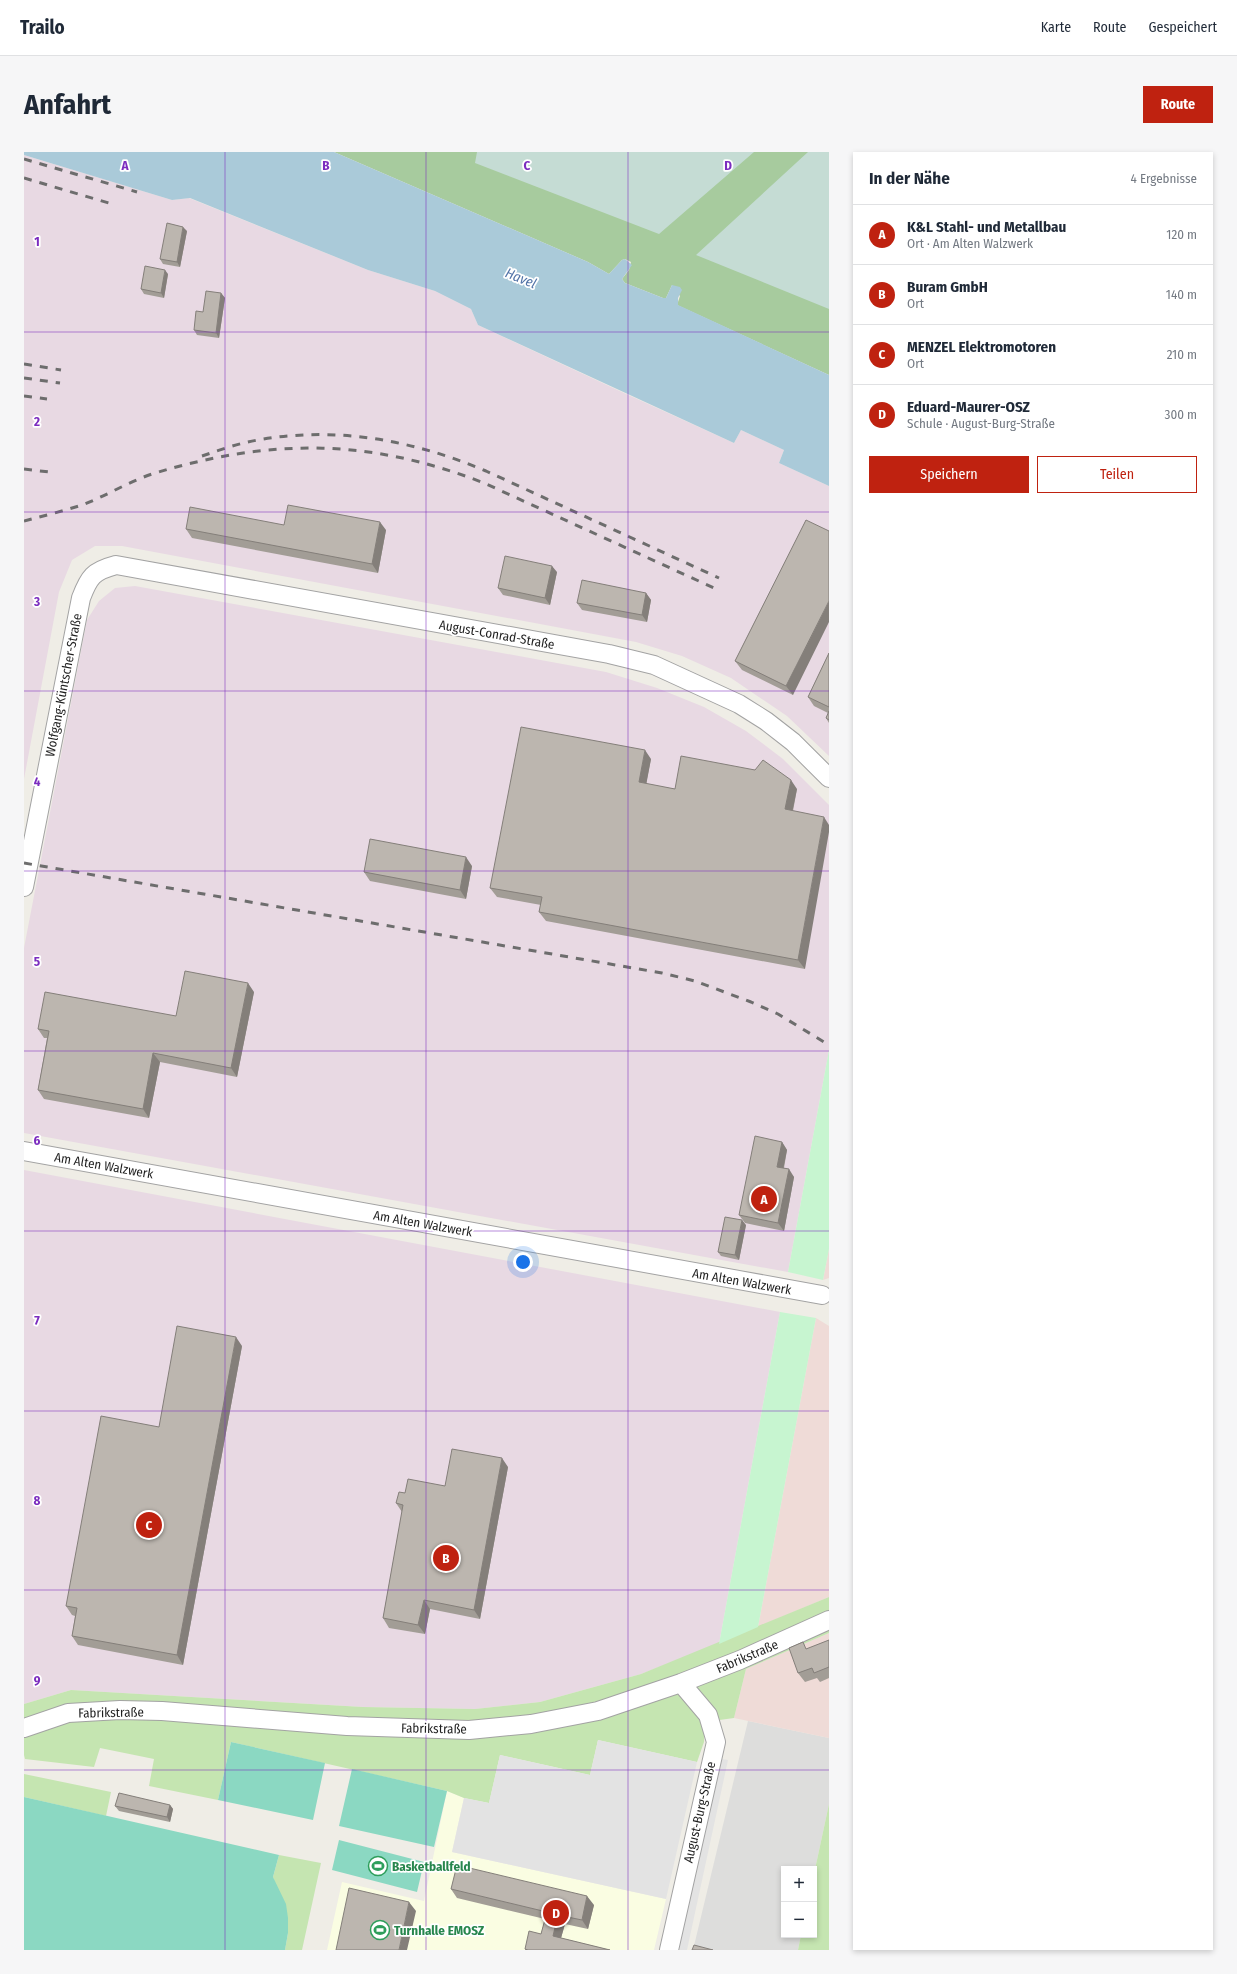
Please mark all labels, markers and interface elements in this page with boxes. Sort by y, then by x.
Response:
text: Trailo [20,16,65,39]
text: Karte [1041,19,1071,36]
text: Route [1093,19,1126,36]
text: Gespeichert [1148,19,1217,36]
button: Route [1143,86,1213,123]
text: Anfahrt [24,88,111,121]
text: A [120,158,129,173]
text: B [322,158,330,173]
text: C [524,158,531,173]
text: D [724,158,732,173]
text: In der Nähe [869,168,950,189]
text: 4 Ergebnisse [1131,171,1197,186]
text: K&L Stahl- und Metallbau [907,218,1066,236]
text: A [878,227,886,242]
text: 120 m [1166,227,1197,242]
text: 1 [34,234,40,249]
text: Ort · Am Alten Walzwerk [907,236,1033,251]
water label: Havel [503,265,539,292]
text: Buram GmbH [907,278,988,296]
text: B [878,287,886,302]
text: 140 m [1166,287,1197,302]
text: Ort [907,296,924,311]
text: MENZEL Elektromotoren [907,338,1056,356]
text: C [879,347,885,362]
text: 210 m [1167,347,1197,362]
text: Ort [907,356,924,371]
text: Eduard-Maurer-OSZ [907,398,1030,416]
text: D [878,407,886,422]
text: 300 m [1165,407,1197,422]
text: 2 [33,414,40,429]
text: Schule · August-Burg-Straße [907,416,1055,431]
button: Speichern [869,456,1029,493]
button: Teilen [1037,456,1197,493]
text: 3 [33,594,40,609]
street label: Wolfgang-Küntscher-Straße [42,612,85,758]
street label: August-Conrad-Straße [438,617,556,652]
text: 4 [34,774,41,789]
text: 5 [34,954,40,969]
text: 6 [34,1133,41,1148]
street label: Am Alten Walzwerk [53,1149,156,1182]
pin: A [751,1184,777,1214]
street label: Am Alten Walzwerk [372,1207,475,1240]
your location [513,1252,533,1272]
street label: Am Alten Walzwerk [691,1265,794,1298]
text: 7 [34,1313,40,1328]
text: 8 [34,1493,41,1508]
pin: C [136,1510,162,1540]
pin: B [433,1543,459,1573]
street label: Fabrikstraße [714,1637,780,1676]
text: 9 [34,1673,41,1688]
street label: Fabrikstraße [78,1704,144,1721]
street label: Fabrikstraße [401,1720,467,1737]
street label: August-Burg-Straße [681,1760,718,1864]
sports icon: Basketballfeld [367,1855,389,1877]
place label: Basketballfeld [392,1859,471,1874]
map controls [781,1866,817,1938]
button: + [781,1866,817,1902]
pin: D [543,1898,569,1928]
button: − [781,1902,817,1938]
sports icon: Turnhalle EMOSZ [369,1919,391,1941]
place label: Turnhalle EMOSZ [394,1923,485,1938]

